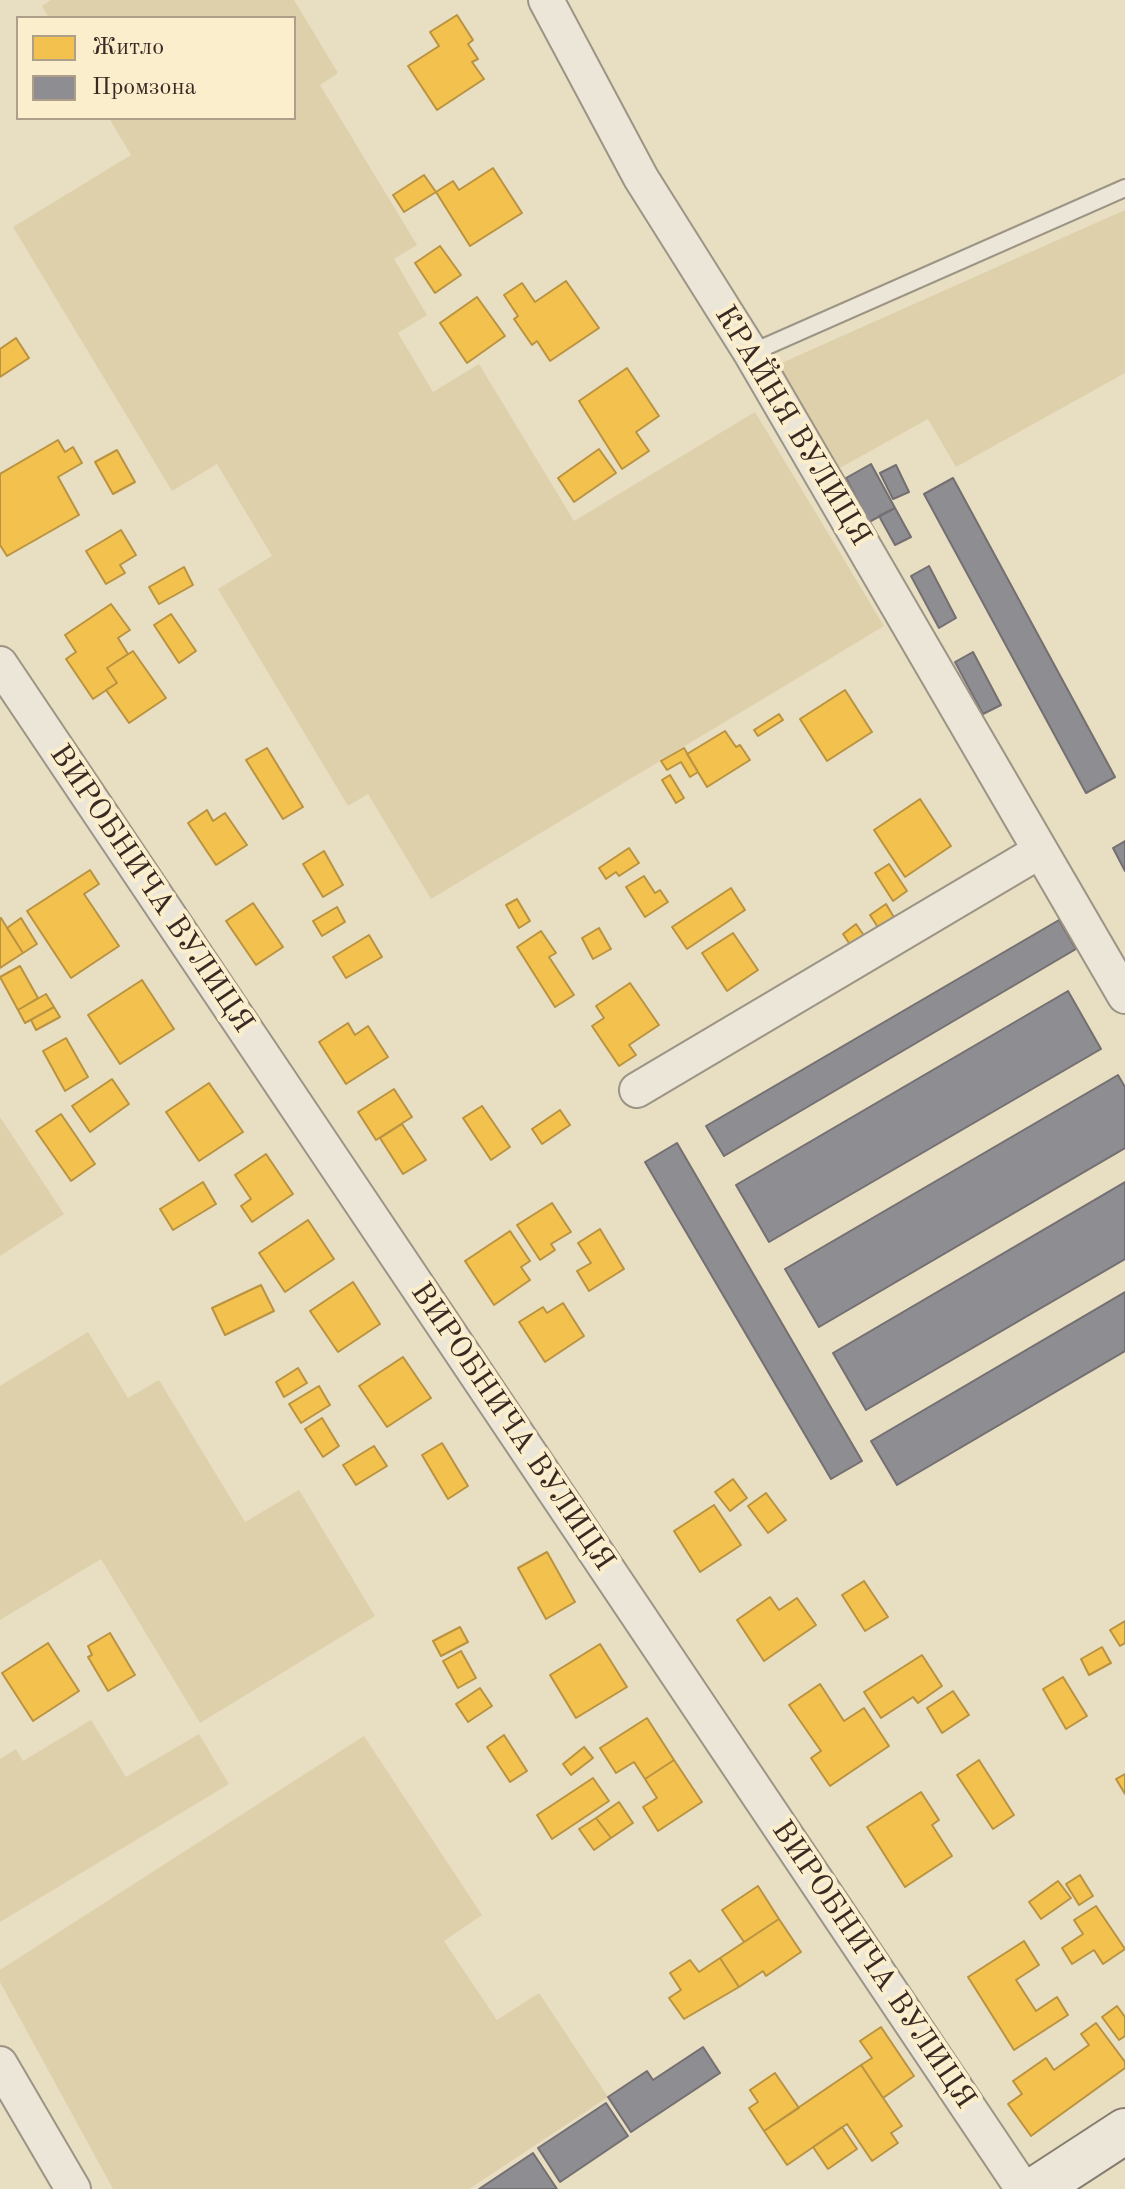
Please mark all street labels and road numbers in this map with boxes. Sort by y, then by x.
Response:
street label: КРАЙНЯ ВУЛИЦЯ [706,299,878,553]
street label: ВИРОБНИЧА ВУЛИЦЯ [41,738,261,1040]
street label: ВИРОБНИЧА ВУЛИЦЯ [402,1276,622,1578]
street label: ВИРОБНИЧА ВУЛИЦЯ [763,1814,983,2116]

